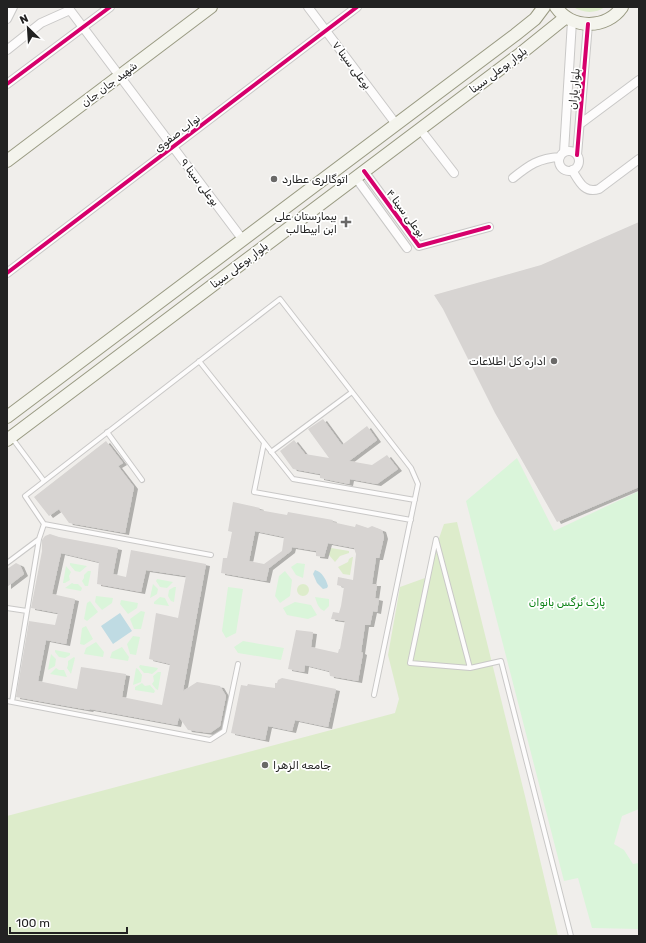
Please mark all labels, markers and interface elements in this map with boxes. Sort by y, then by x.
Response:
north arrow [8,8,48,48]
text: N [18,12,30,27]
street label: بوعلی سینا ۷ [328,39,374,93]
street label: بلوار بوعلی سینا [467,45,530,97]
street label: شهید جان جان [79,59,140,110]
street label: بلوار یاران [566,68,584,110]
street label: نواب صفوی [152,112,203,156]
street label: بوعلی سینا ۹ [177,156,222,209]
place label: اتوگالری عطارد [282,173,348,187]
marker: اتوگالری عطارد [269,174,279,184]
street label: بوعلی سینا ۴ [383,187,428,240]
place label: بیمارستان علی ابن ابیطالب [275,210,337,236]
marker: بیمارستان علی ابن ابیطالب [340,216,352,228]
street label: بلوار بوعلی سینا [208,240,271,292]
place label: اداره کل اطلاعات [469,355,546,368]
marker: اداره کل اطلاعات [549,356,559,366]
park label: پارک نرگس بانوان [529,596,605,610]
place label: جامعه الزهرا [273,759,331,772]
marker: جامعه الزهرا [260,760,270,770]
scale bar [10,909,127,935]
text: 100 m [16,916,50,930]

